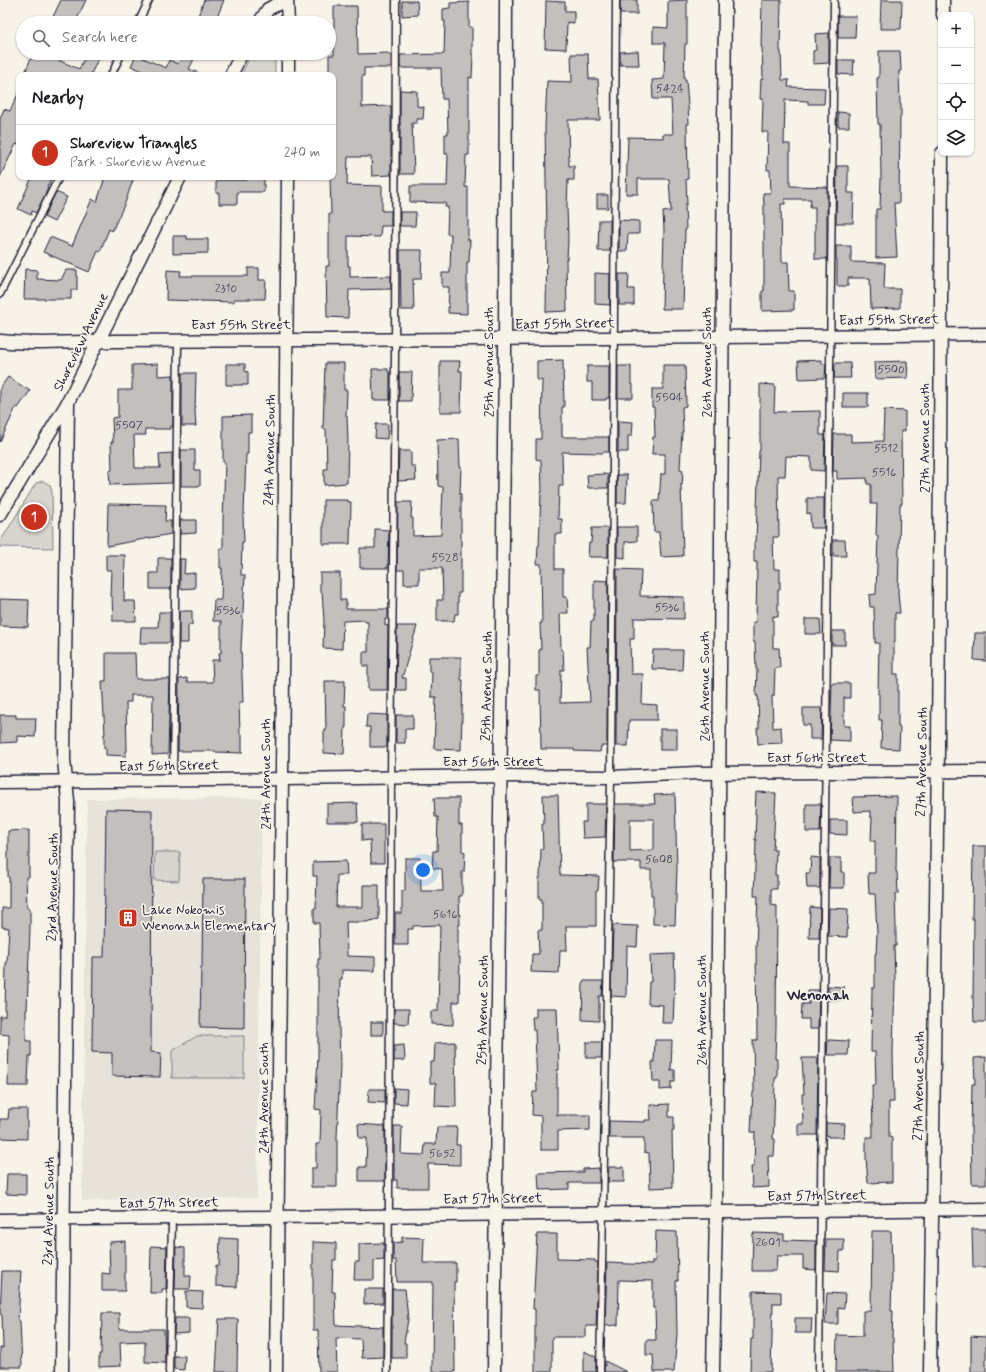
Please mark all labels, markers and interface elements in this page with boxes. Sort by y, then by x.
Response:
map controls [938,12,974,156]
button: + [938,12,974,48]
search box [16,16,336,60]
icon: search [30,27,52,49]
text: Search here [62,28,138,48]
button: − [938,48,974,84]
house number: 5424 [656,81,684,97]
button: locate [938,84,974,120]
text: Nearby [32,87,84,109]
button: layers [938,120,974,156]
text: Shoreview Triangles [70,134,197,154]
text: 1 [42,144,48,161]
text: 240 m [284,144,320,161]
text: Park · Shoreview Avenue [70,154,206,171]
house number: 2310 [215,281,237,297]
street label: Shoreview Avenue [49,290,113,394]
street label: 26th Avenue South [698,306,716,417]
street label: 25th Avenue South [480,307,498,417]
street label: East 55th Street [839,310,940,330]
street label: East 55th Street [515,314,616,334]
street label: East 55th Street [191,316,292,334]
house number: 5500 [877,362,905,378]
street label: 27th Avenue South [916,383,934,493]
house number: 5504 [655,390,683,406]
street label: 24th Avenue South [260,394,280,506]
house number: 5507 [115,418,143,434]
house number: 5512 [874,441,898,457]
house number: 5516 [872,465,896,481]
pin: 1 [21,502,47,532]
house number: 5528 [431,550,459,566]
house number: 5536 [655,600,679,616]
house number: 5536 [216,603,240,619]
street label: 25th Avenue South [477,630,497,741]
street label: 26th Avenue South [696,630,714,741]
street label: 27th Avenue South [912,707,932,817]
street label: 24th Avenue South [257,718,275,830]
street label: East 56th Street [767,749,868,767]
street label: East 56th Street [443,753,544,771]
street label: East 56th Street [119,756,220,776]
street label: 23rd Avenue South [43,832,63,942]
house number: 5608 [645,852,673,868]
your location [413,860,433,880]
place label: Lake Nokomis Wenonah Elementary [142,901,276,935]
building icon: Lake Nokomis Wenonah Elementary [117,907,139,929]
house number: 5616 [433,907,457,923]
street label: 25th Avenue South [473,954,493,1065]
street label: 26th Avenue South [693,954,711,1065]
district label: Wenonah [786,986,850,1006]
street label: 27th Avenue South [909,1031,929,1141]
street label: 24th Avenue South [255,1042,273,1154]
house number: 5652 [429,1146,455,1162]
street label: 23rd Avenue South [39,1156,59,1266]
street label: East 57th Street [767,1186,868,1206]
street label: East 57th Street [443,1189,544,1209]
street label: East 57th Street [119,1193,220,1213]
house number: 2601 [755,1235,781,1251]

